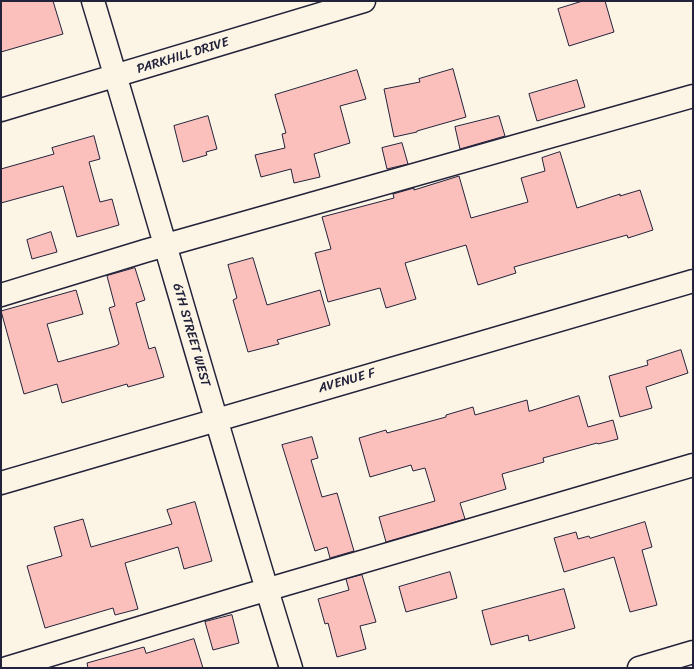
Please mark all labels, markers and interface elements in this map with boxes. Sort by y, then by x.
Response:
street label: PARKHILL DRIVE [135,35,231,77]
street label: 6TH STREET WEST [169,281,213,389]
street label: AVENUE F [317,365,377,397]

